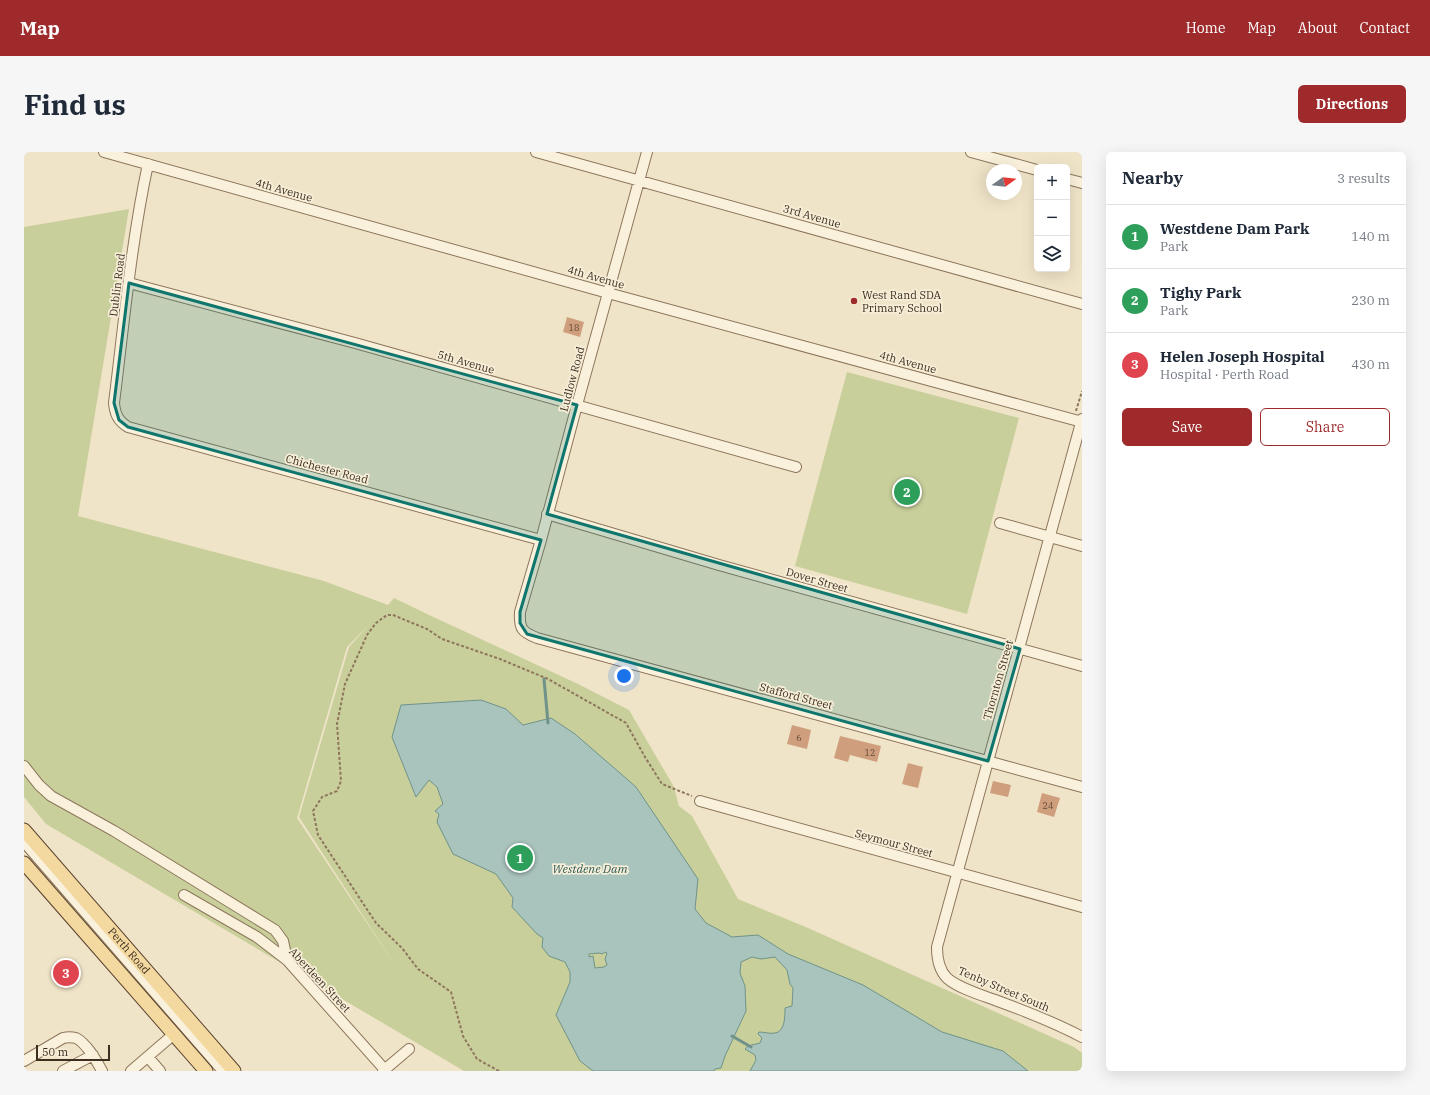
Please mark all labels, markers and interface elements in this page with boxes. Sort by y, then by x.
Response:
text: Map [20,16,60,40]
text: Home [1186,19,1225,37]
text: Map [1247,19,1276,37]
text: About [1298,19,1337,37]
text: Contact [1359,19,1410,37]
button: Directions [1298,85,1406,123]
text: Find us [24,86,126,123]
north arrow [986,164,1022,200]
map controls [1034,164,1070,272]
button: + [1034,164,1070,200]
text: Nearby [1122,167,1183,189]
text: 3 results [1337,170,1390,187]
street label: 4th Avenue [254,175,314,205]
button: − [1034,200,1070,236]
street label: 3rd Avenue [782,201,843,231]
text: Westdene Dam Park [1160,219,1309,238]
text: 1 [1131,228,1139,245]
text: 140 m [1351,228,1390,245]
button: layers [1034,236,1070,272]
text: Park [1160,238,1188,255]
street label: Dublin Road [106,252,128,317]
street label: 4th Avenue [566,262,626,292]
text: Tighy Park [1160,283,1241,302]
place label: West Rand SDA Primary School [862,288,942,315]
text: 2 [1131,292,1139,309]
text: 230 m [1351,292,1390,309]
marker: West Rand SDA Primary School [849,296,859,306]
text: Park [1160,302,1188,319]
house number: 18 [569,322,579,333]
street label: Ludlow Road [557,345,587,413]
street label: 5th Avenue [436,347,496,377]
text: Helen Joseph Hospital [1160,347,1325,366]
street label: 4th Avenue [878,348,938,376]
text: 3 [1131,356,1139,373]
text: 430 m [1351,356,1390,373]
text: Hospital · Perth Road [1160,366,1289,383]
button: Save [1122,408,1252,446]
button: Share [1260,408,1390,446]
street label: Chichester Road [284,451,370,487]
pin: 2 [894,477,920,507]
street label: Dover Street [784,564,850,596]
street label: Thornton Street [980,638,1016,722]
your location [614,666,634,686]
street label: Stafford Street [758,680,834,712]
house number: 6 [796,732,802,743]
house number: 12 [865,747,875,758]
house number: 24 [1043,800,1053,811]
street label: Seymour Street [854,826,935,860]
pin: 1 [507,843,533,873]
water label: Westdene Dam [552,861,628,876]
street label: Perth Road [105,924,153,977]
street label: Aberdeen Street [286,945,354,1016]
pin: 3 [53,958,79,988]
street label: Tenby Street South [956,963,1052,1015]
scale bar [36,1043,110,1062]
text: 50 m [42,1045,68,1059]

